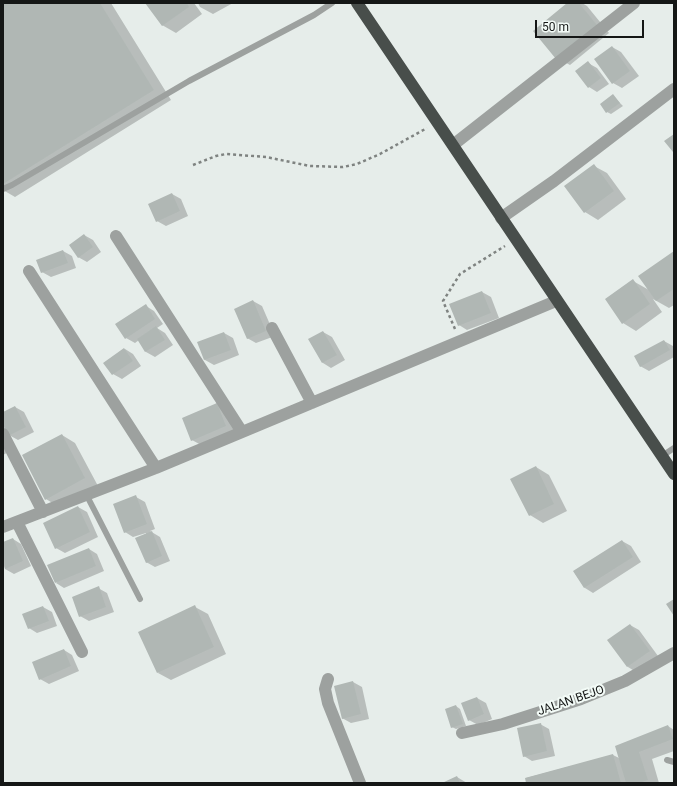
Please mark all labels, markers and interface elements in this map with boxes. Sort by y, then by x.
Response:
scale bar [537,12,646,38]
text: 50 m [542,20,569,34]
street label: JALAN BEJO [536,683,606,719]

